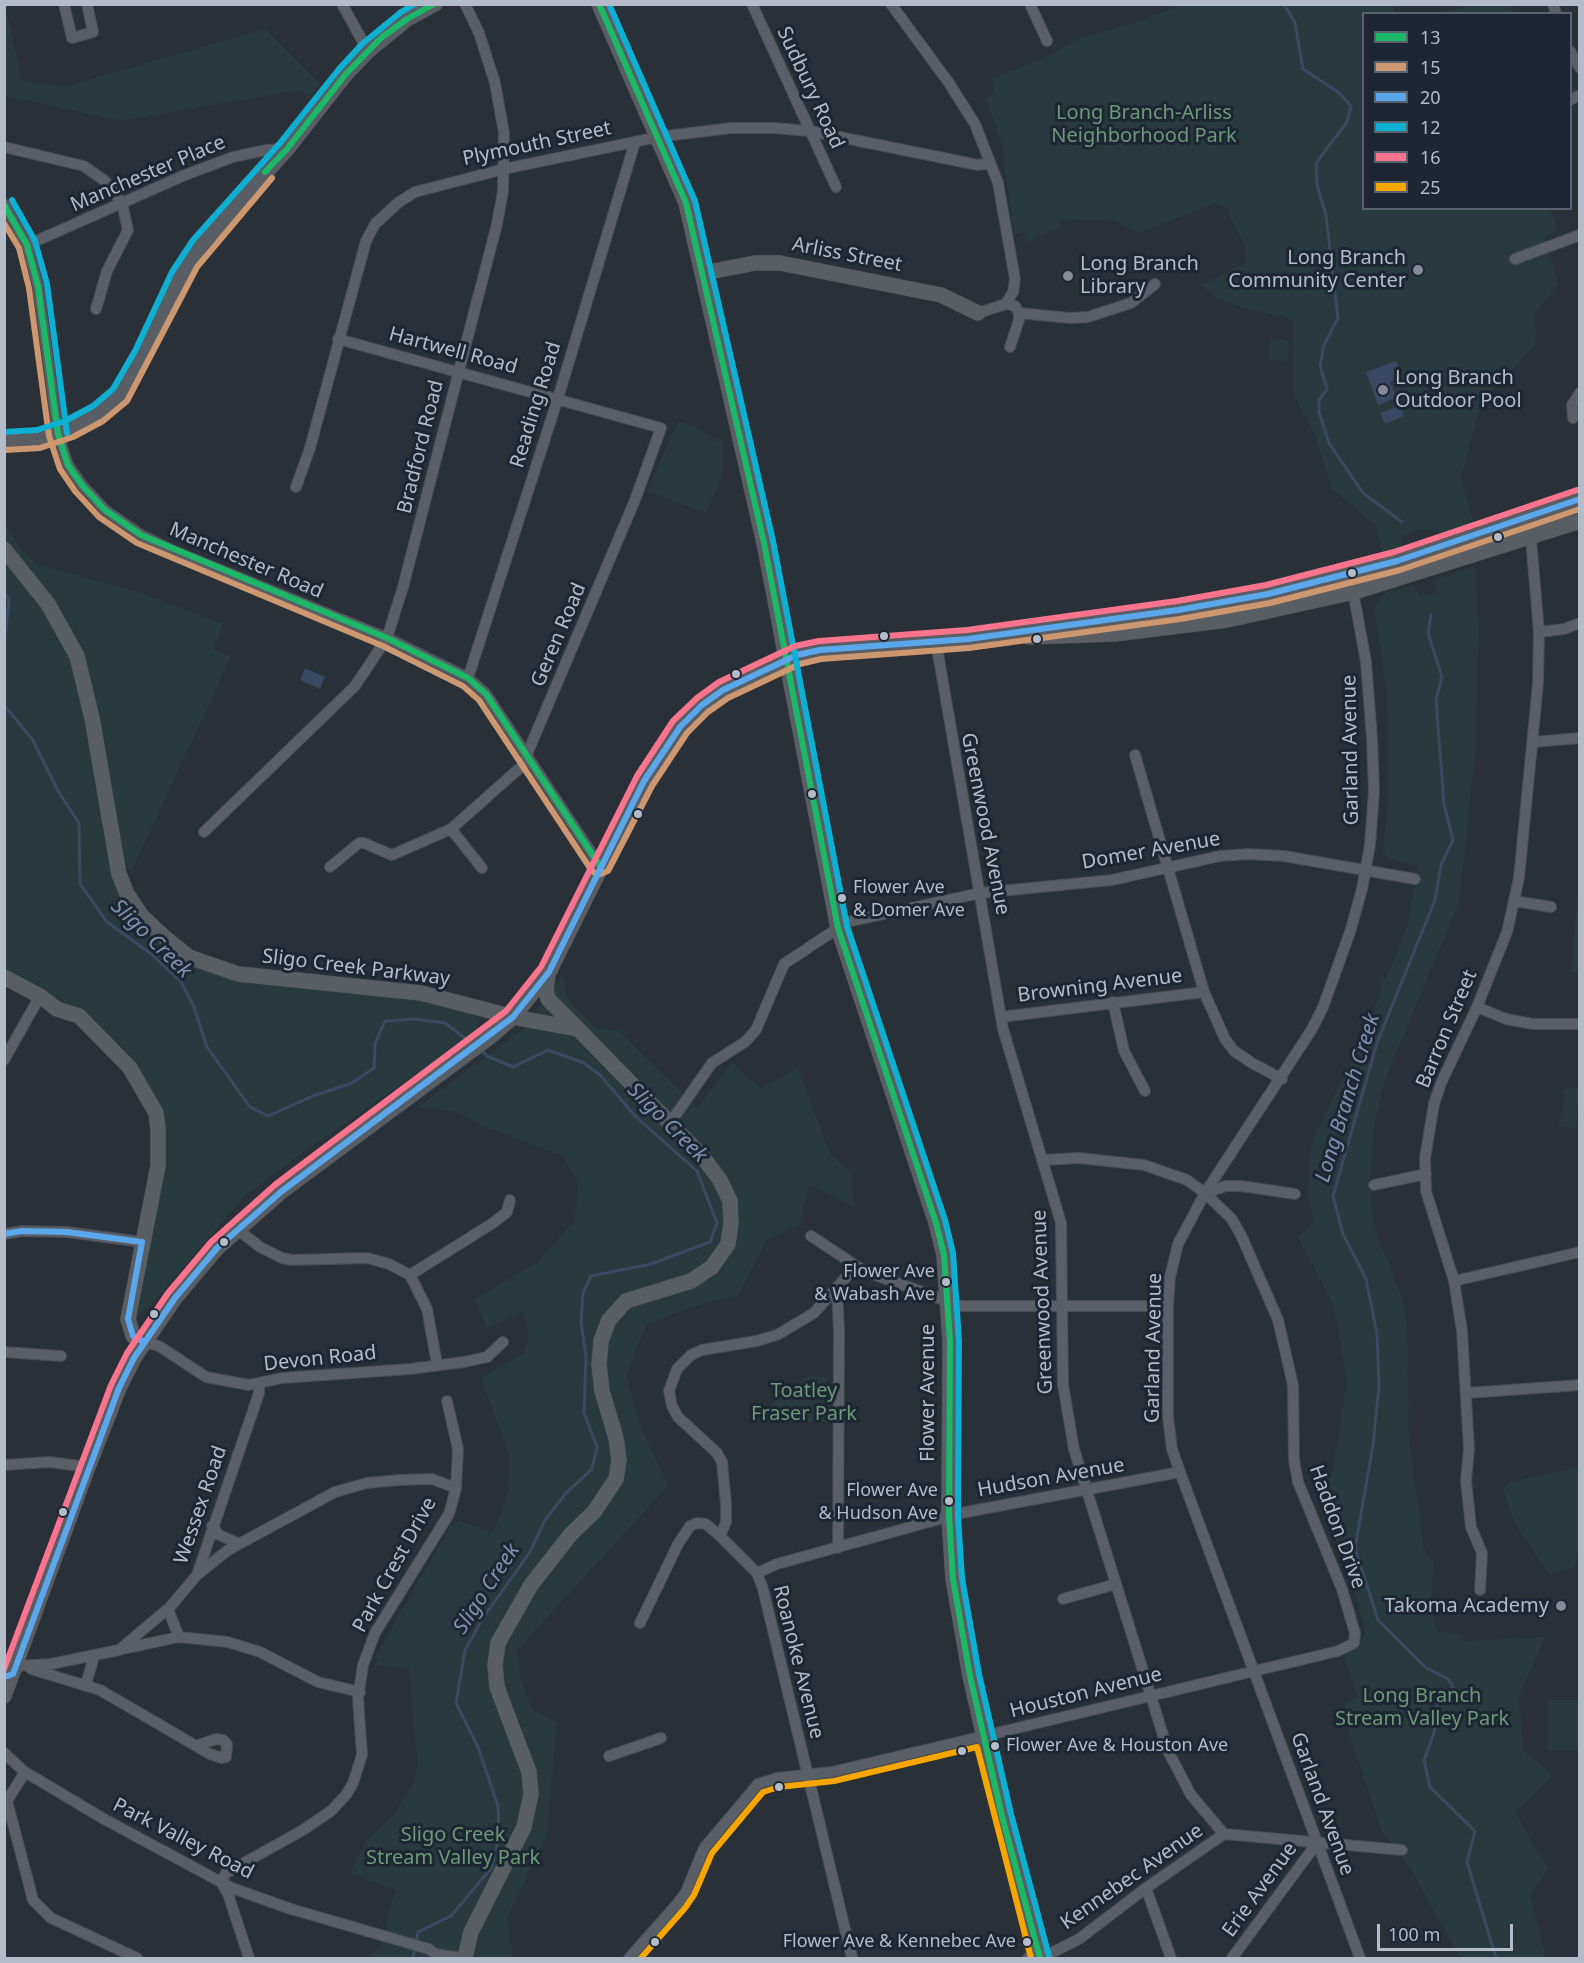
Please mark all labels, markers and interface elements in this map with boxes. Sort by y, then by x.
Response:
legend [1362,12,1572,210]
street label: Sudbury Road [771,23,849,153]
text: 13 [1420,25,1441,49]
text: 15 [1420,55,1441,79]
text: 20 [1420,85,1441,109]
park label: Long Branch-Arliss Neighborhood Park [1051,101,1237,148]
text: 12 [1420,115,1441,139]
street label: Plymouth Street [461,117,613,171]
street label: Manchester Place [67,131,229,217]
text: 16 [1420,145,1441,169]
text: 25 [1420,175,1441,199]
street label: Arliss Street [790,233,904,277]
place label: Long Branch Community Center [1228,246,1406,293]
place label: Long Branch Library [1080,252,1199,299]
marker: Long Branch Community Center [1411,263,1425,277]
marker: Long Branch Library [1061,269,1075,283]
street label: Hartwell Road [386,322,520,380]
street label: Reading Road [505,339,567,471]
place label: Long Branch Outdoor Pool [1395,366,1522,413]
street label: Bradford Road [393,378,449,516]
marker: Long Branch Outdoor Pool [1376,383,1390,397]
street label: Manchester Road [166,518,326,604]
unlabelled marker [1492,531,1504,543]
unlabelled marker [1346,567,1358,579]
street label: Geren Road [526,579,592,691]
unlabelled marker [878,630,890,642]
unlabelled marker [1031,633,1043,645]
unlabelled marker [730,668,742,680]
street label: Garland Avenue [1338,675,1364,825]
street label: Greenwood Avenue [956,731,1014,917]
unlabelled marker [806,788,818,800]
unlabelled marker [632,808,644,820]
street label: Domer Avenue [1080,827,1222,875]
place label: Flower Ave & Domer Ave [853,877,965,920]
marker: Flower Ave & Domer Ave [836,892,848,904]
water label: Sligo Creek [105,894,197,984]
street label: Sligo Creek Parkway [261,945,451,991]
street label: Browning Avenue [1016,964,1184,1008]
street label: Barron Street [1411,966,1483,1092]
water label: Long Branch Creek [1310,1011,1386,1185]
water label: Sligo Creek [622,1078,712,1168]
street label: Greenwood Avenue [1028,1209,1058,1395]
unlabelled marker [218,1236,230,1248]
place label: Flower Ave & Wabash Ave [814,1261,935,1304]
street label: Garland Avenue [1141,1273,1167,1423]
marker: Flower Ave & Wabash Ave [940,1276,952,1288]
unlabelled marker [148,1308,160,1320]
street label: Flower Avenue [916,1324,940,1462]
street label: Devon Road [262,1341,378,1377]
park label: Toatley Fraser Park [751,1379,857,1426]
street label: Wessex Road [170,1443,232,1567]
street label: Hudson Avenue [976,1453,1126,1503]
street label: Haddon Drive [1304,1462,1370,1592]
place label: Flower Ave & Hudson Ave [818,1480,938,1522]
street label: Park Crest Drive [348,1493,442,1637]
marker: Flower Ave & Hudson Ave [943,1495,955,1507]
unlabelled marker [57,1506,69,1518]
water label: Sligo Creek [449,1539,525,1639]
street label: Roanoke Avenue [767,1583,829,1741]
place label: Takoma Academy [1384,1594,1549,1618]
marker: Takoma Academy [1554,1599,1568,1613]
street label: Houston Avenue [1007,1662,1165,1724]
park label: Long Branch Stream Valley Park [1335,1684,1509,1731]
street label: Garland Avenue [1285,1729,1359,1879]
place label: Flower Ave & Houston Ave [1006,1735,1228,1757]
marker: Flower Ave & Houston Ave [989,1740,1001,1752]
unlabelled marker [956,1745,968,1757]
unlabelled marker [773,1781,785,1793]
street label: Park Valley Road [109,1793,257,1885]
street label: Kennebec Avenue [1056,1819,1208,1935]
park label: Sligo Creek Stream Valley Park [366,1823,540,1870]
street label: Erie Avenue [1218,1838,1302,1942]
scale bar [1380,1912,1516,1950]
text: 100 m [1388,1922,1440,1946]
place label: Flower Ave & Kennebec Ave [783,1931,1016,1953]
unlabelled marker [649,1936,661,1948]
marker: Flower Ave & Kennebec Ave [1021,1936,1033,1948]

